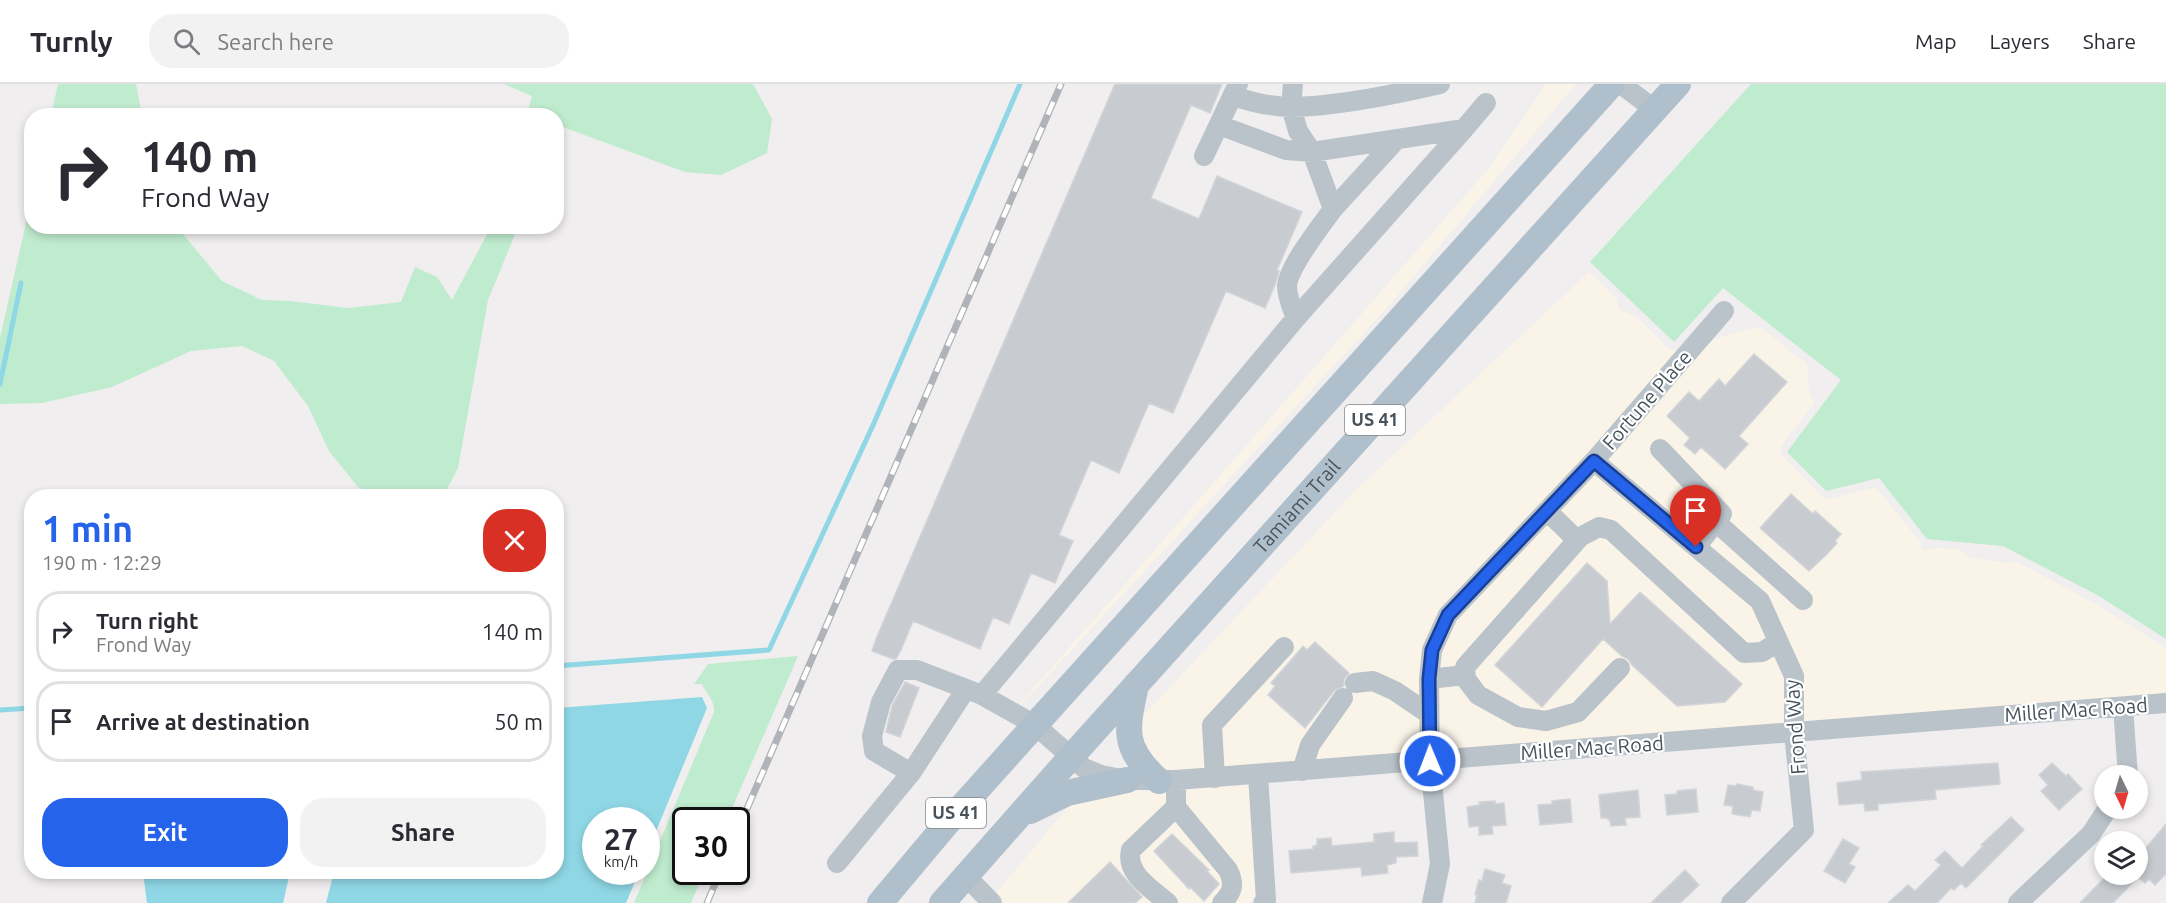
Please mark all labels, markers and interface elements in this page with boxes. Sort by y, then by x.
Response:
search box [149,14,569,68]
icon: search [170,25,203,58]
text: Turnly [30,26,113,57]
text: Search here [218,29,334,54]
text: Map [1915,29,1956,53]
text: Layers [1989,29,2050,53]
text: Share [2083,29,2136,53]
icon: right [42,132,120,210]
text: 140 m [141,133,258,180]
text: Frond Way [141,182,269,212]
street label: Fortune Place [1597,345,1696,454]
road number: US 41 [1345,405,1405,435]
street label: Tamiami Trail [1248,455,1345,558]
pin [1670,485,1721,547]
icon: arrive [1679,494,1712,527]
text: 1 min [42,508,133,549]
button: close [483,509,546,572]
text: 190 m · 12:29 [42,551,162,574]
text: Turn right [96,608,198,633]
icon: right [45,615,78,648]
text: 140 m [482,619,543,644]
text: Frond Way [96,633,191,656]
street label: Frond Way [1780,678,1809,775]
street label: Miller Mac Road [2004,693,2148,726]
icon: arrive [45,705,78,738]
text: Arrive at destination [96,709,310,734]
text: 50 m [494,709,543,734]
position arrow [1398,729,1462,793]
street label: Miller Mac Road [1520,731,1664,764]
north arrow [2094,765,2148,819]
map controls [2094,765,2148,885]
button: Exit [42,798,288,867]
button: Share [300,798,546,867]
road number: US 41 [926,798,986,828]
speed limit sign: 30 [672,807,750,885]
text: 27 [604,822,638,856]
button: layers [2094,831,2148,885]
text: km/h [604,853,638,870]

